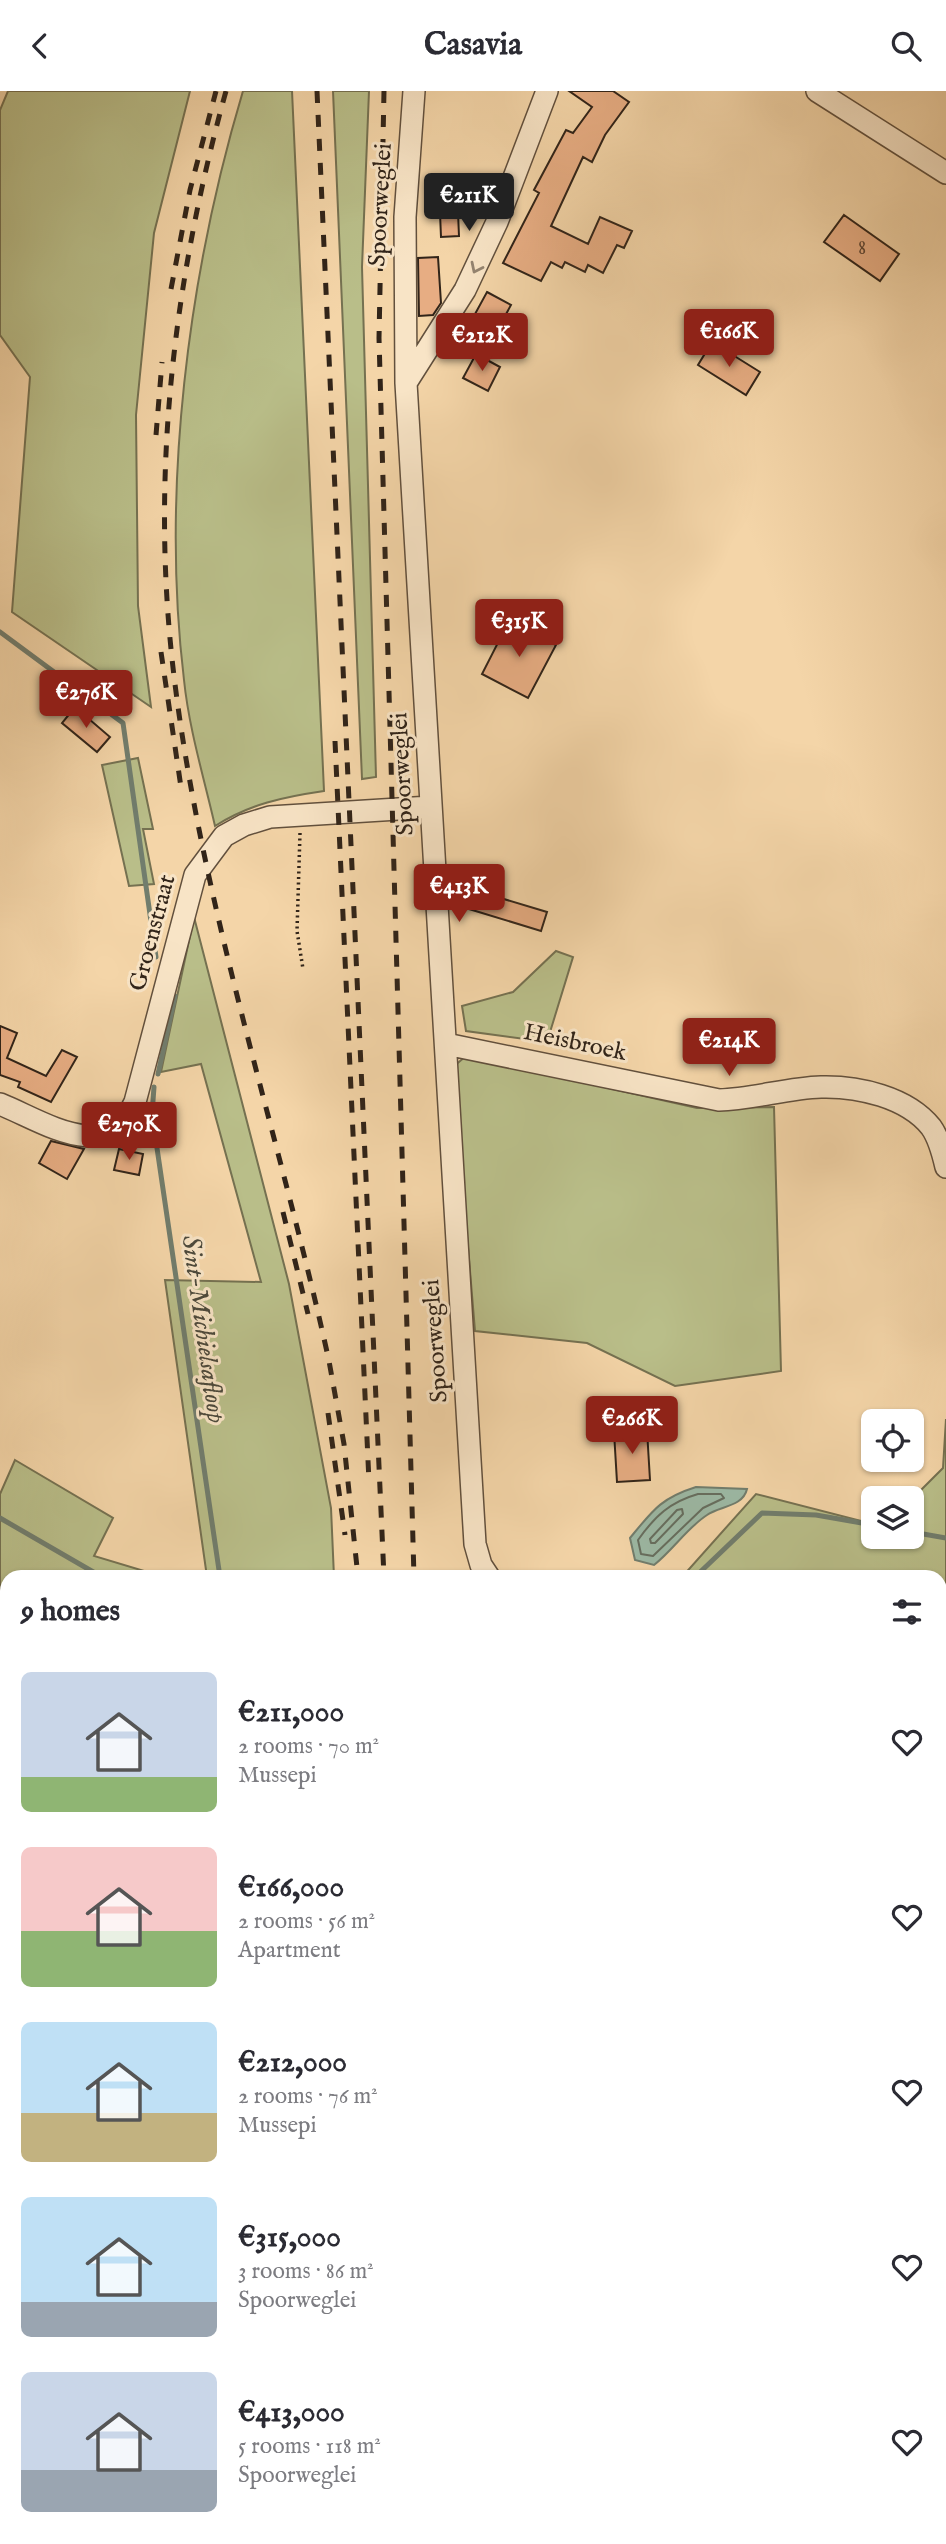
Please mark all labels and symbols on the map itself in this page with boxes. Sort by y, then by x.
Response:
street label: Spoorweglei [362,143,400,267]
pin: €211K [420,173,518,233]
house number: 8 [858,235,866,262]
one-way arrow [470,261,484,273]
pin: €166K [680,309,778,369]
pin: €212K [433,313,531,373]
pin: €315K [470,599,568,659]
pin: €276K [37,671,135,730]
street label: Spoorweglei [384,712,422,836]
pin: €413K [410,865,508,924]
street label: Groenstraat [123,871,183,995]
street label: Heisbroek [521,1017,629,1069]
pin: €214K [680,1019,778,1078]
pin: €270K [80,1103,178,1162]
water label: Sint-Michielsafloop [174,1233,232,1425]
street label: Spoorweglei [416,1278,456,1404]
pin: €266K [583,1397,681,1456]

